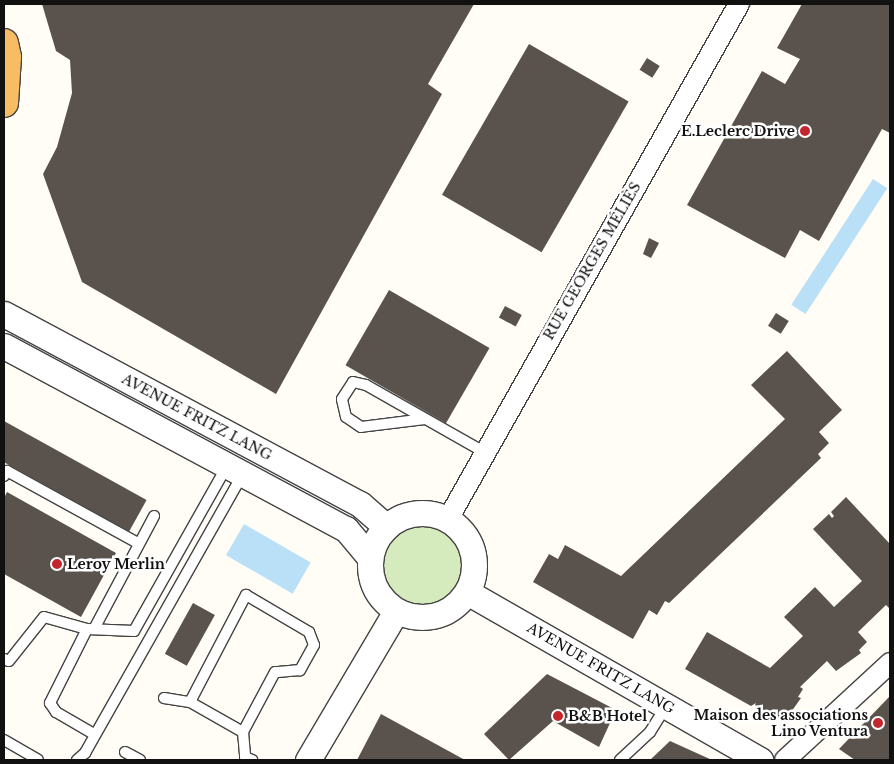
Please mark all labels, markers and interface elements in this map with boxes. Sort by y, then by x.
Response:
place label: E.Leclerc Drive [681,123,795,139]
marker: E.Leclerc Drive [799,125,811,137]
street label: RUE GEORGES MÉLIÈS [540,179,644,343]
street label: AVENUE FRITZ LANG [119,370,275,464]
place label: Leroy Merlin [67,556,165,572]
marker: Leroy Merlin [51,558,63,570]
street label: AVENUE FRITZ LANG [524,619,678,717]
place label: Maison des associations Lino Ventura [693,707,868,740]
place label: B&B Hotel [568,708,647,724]
marker: B&B Hotel [552,710,564,722]
marker: Maison des associations Lino Ventura [872,717,884,729]

